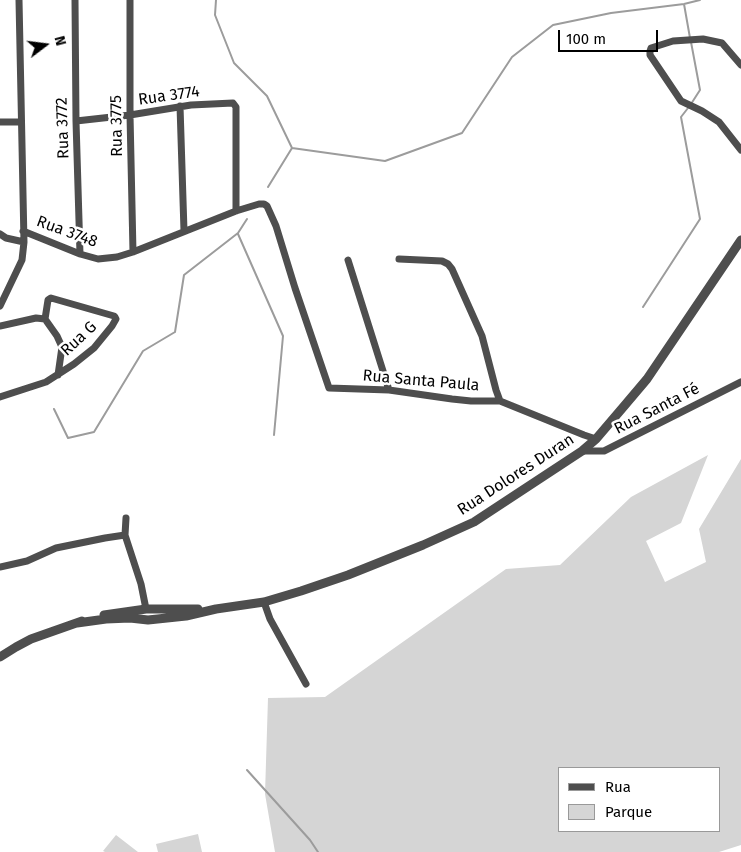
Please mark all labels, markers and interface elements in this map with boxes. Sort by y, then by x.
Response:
north arrow [20,20,70,70]
scale bar [561,20,661,52]
text: 100 m [566,30,606,48]
text: N [51,34,69,48]
street label: Rua 3774 [137,82,201,110]
street label: Rua 3775 [107,95,127,157]
street label: Rua 3772 [52,97,74,159]
street label: Rua 3748 [34,212,100,252]
street label: Rua G [57,318,101,360]
street label: Rua Santa Paula [362,366,480,396]
street label: Rua Santa Fé [611,379,703,439]
street label: Rua Dolores Duran [454,430,578,520]
legend [558,767,721,832]
text: Rua [605,778,631,796]
text: Parque [605,803,652,821]

